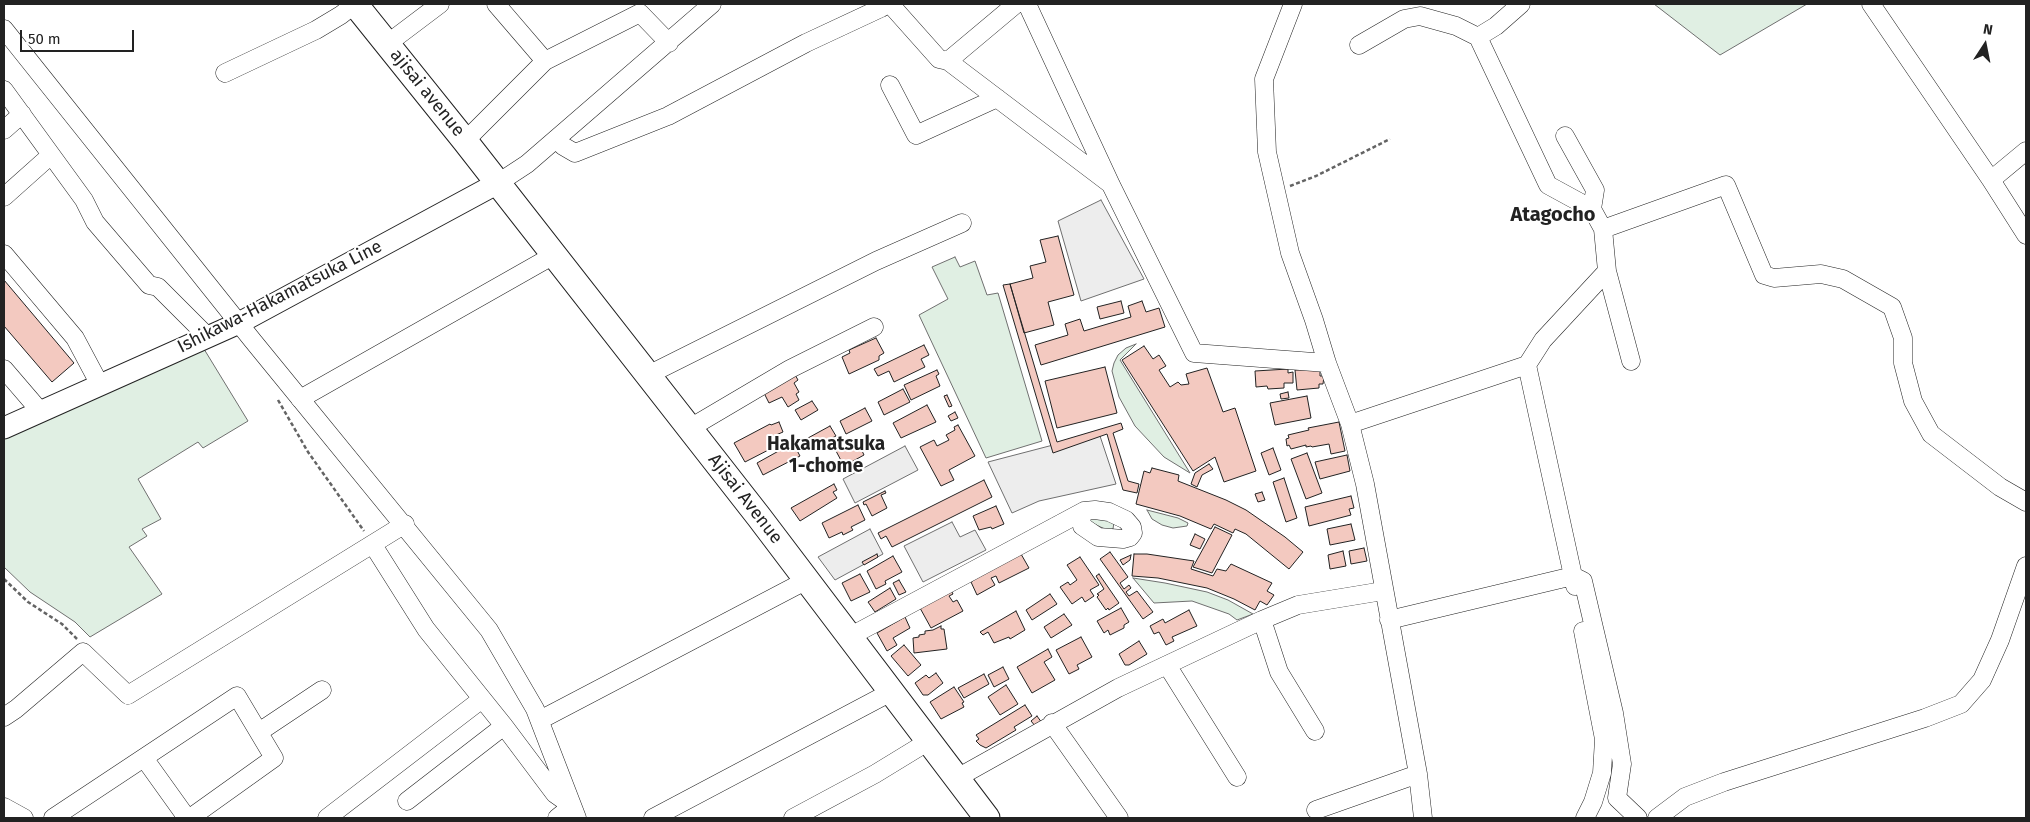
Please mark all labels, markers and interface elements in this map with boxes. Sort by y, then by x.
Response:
scale bar [22,20,136,52]
north arrow [1960,20,2010,70]
text: N [1982,21,1994,39]
text: 50 m [28,30,61,48]
street label: ajisai avenue [385,45,469,141]
district label: Atagocho [1510,203,1596,227]
street label: Ishikawa-Hakamatsuka Line [174,236,386,358]
district label: Hakamatsuka 1-chome [767,434,885,478]
street label: Ajisai Avenue [703,450,787,548]

